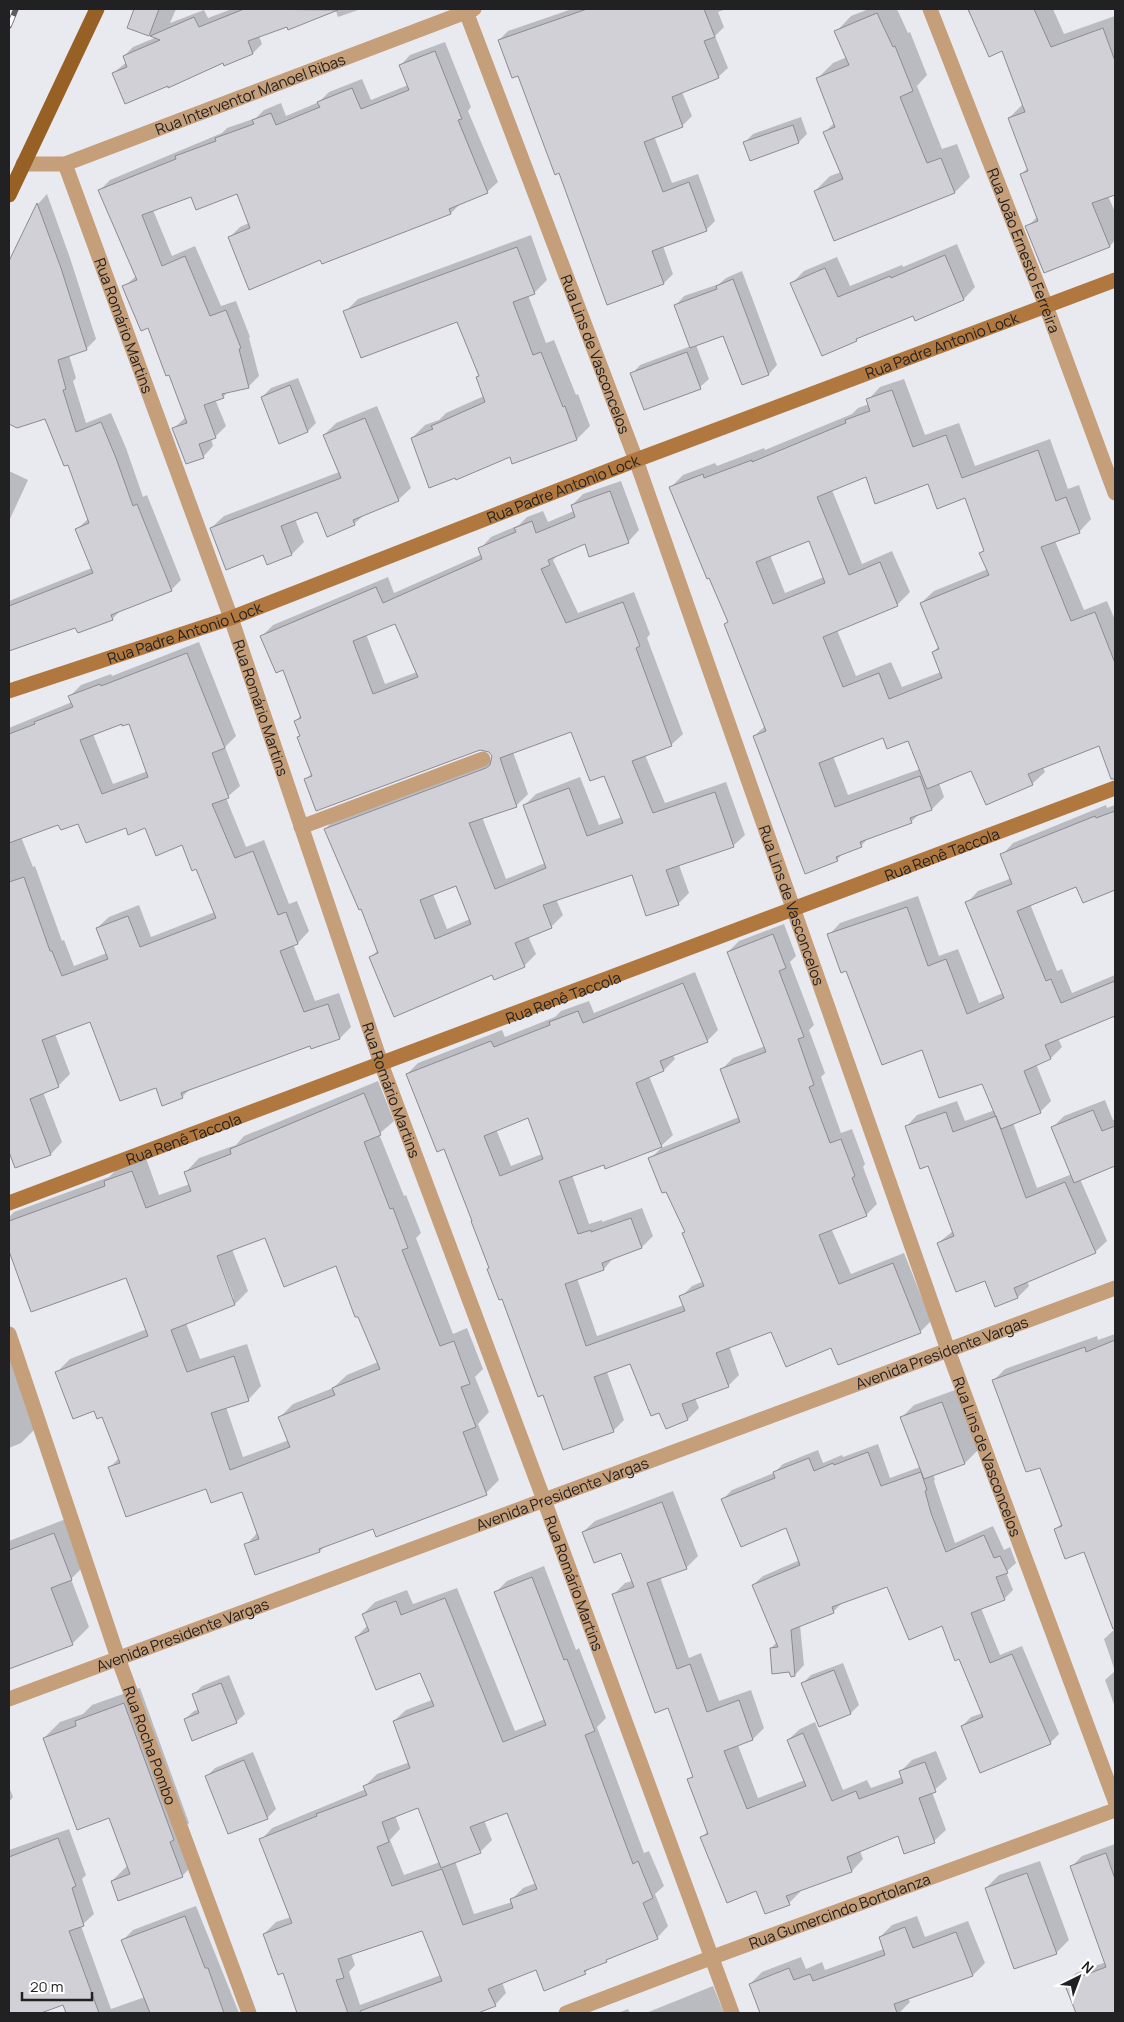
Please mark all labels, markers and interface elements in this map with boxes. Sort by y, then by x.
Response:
street label: Rua Interventor Manoel Ribas [152,48,348,139]
street label: Rua João Ernesto Ferreira [983,165,1065,336]
street label: Rua Romário Martins [90,255,158,396]
street label: Rua Lins de Vasconcelos [556,271,636,437]
street label: Rua Padre Antonio Lock [862,307,1022,384]
street label: Rua Padre Antonio Lock [483,449,643,528]
street label: Rua Padre Antonio Lock [104,596,266,669]
street label: Rua Romário Martins [228,637,294,779]
street label: Rua Lins de Vasconcelos [754,822,830,988]
street label: Rua Renê Taccola [881,823,1003,886]
street label: Rua Renê Taccola [502,966,624,1029]
street label: Rua Romário Martins [358,1020,426,1161]
street label: Rua Renê Taccola [123,1108,244,1170]
street label: Avenida Presidente Vargas [852,1311,1031,1394]
street label: Rua Lins de Vasconcelos [948,1374,1027,1539]
street label: Avenida Presidente Vargas [473,1452,651,1535]
street label: Rua Romário Martins [540,1513,609,1654]
street label: Avenida Presidente Vargas [93,1593,272,1676]
street label: Rua Rocha Pombo [119,1683,182,1808]
street label: Rua Gumercindo Bortolanza [746,1868,933,1954]
north arrow [1054,1952,1104,2002]
text: N [1078,1957,1098,1977]
scale bar [22,1970,92,2002]
text: 20 m [30,1976,63,1997]

